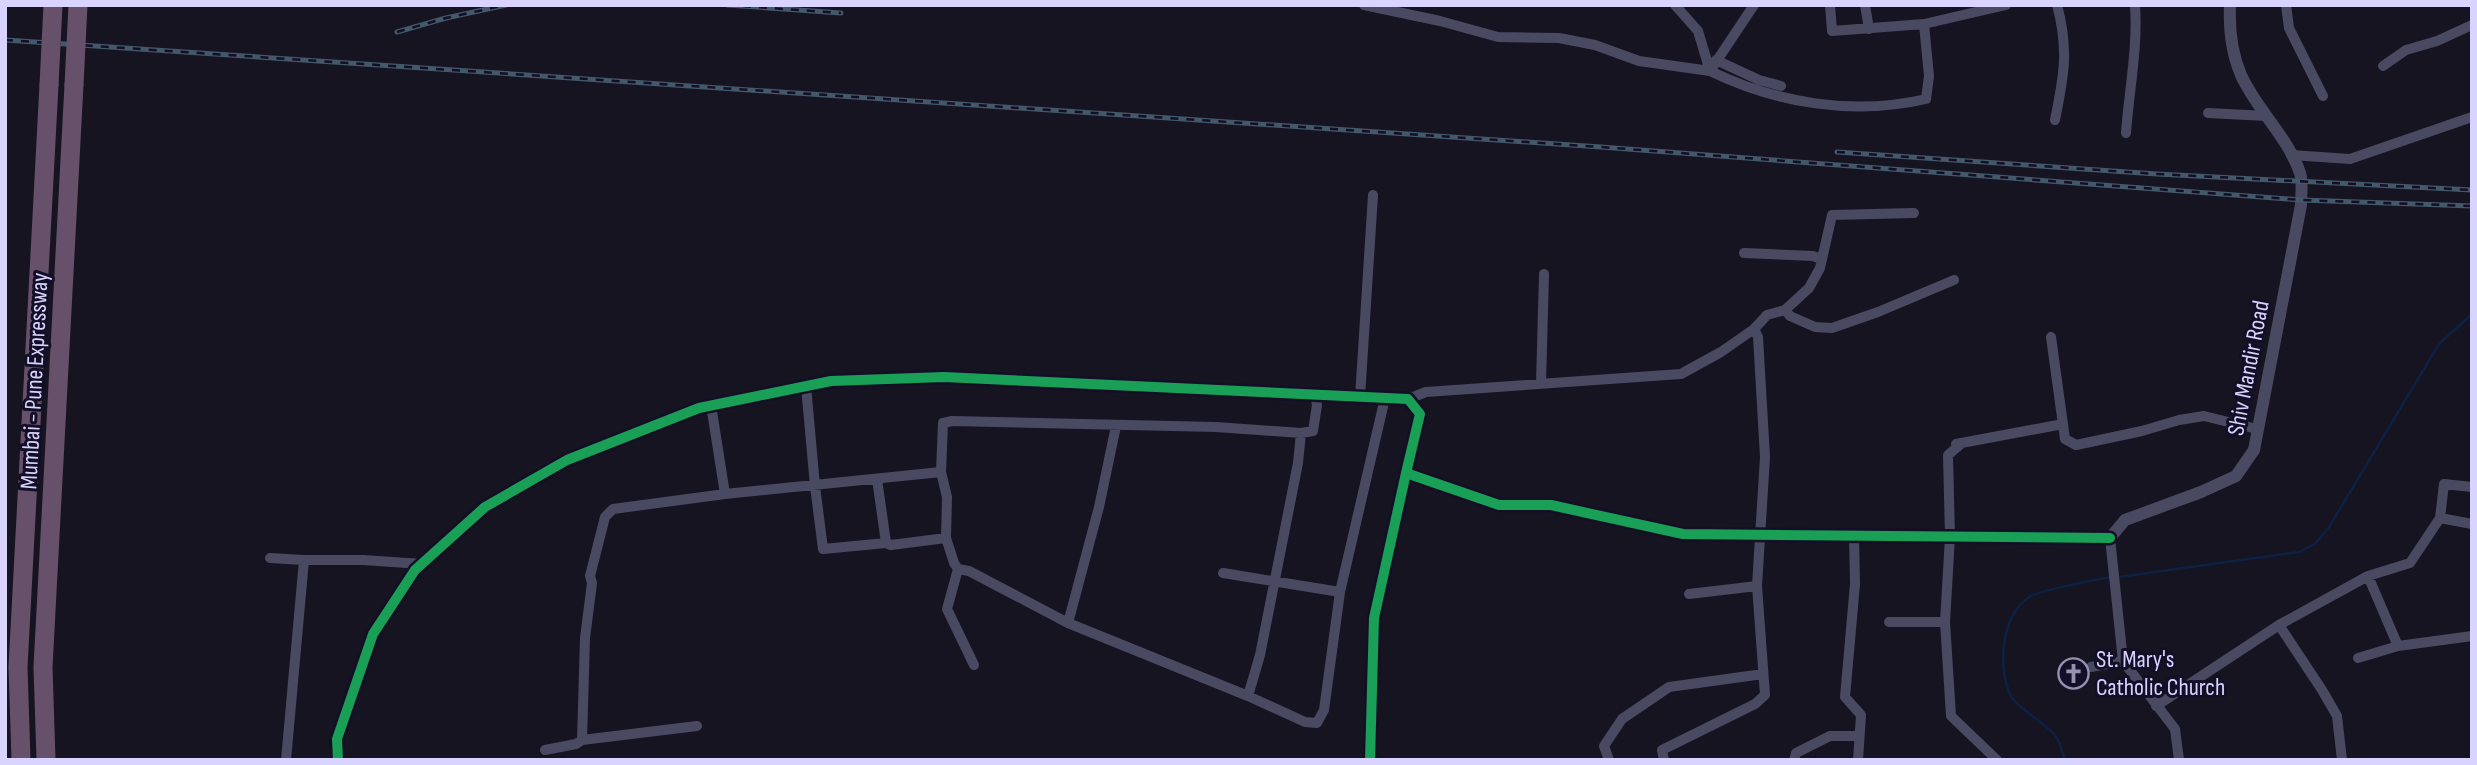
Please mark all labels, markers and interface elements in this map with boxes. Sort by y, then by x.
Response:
street label: Mumbai - Pune Expressway [14,272,55,490]
street label: Shiv Mandir Road [2221,298,2276,438]
place label: St. Mary's Catholic Church [2096,645,2225,702]
church icon: St. Mary's Catholic Church [2056,656,2090,690]

